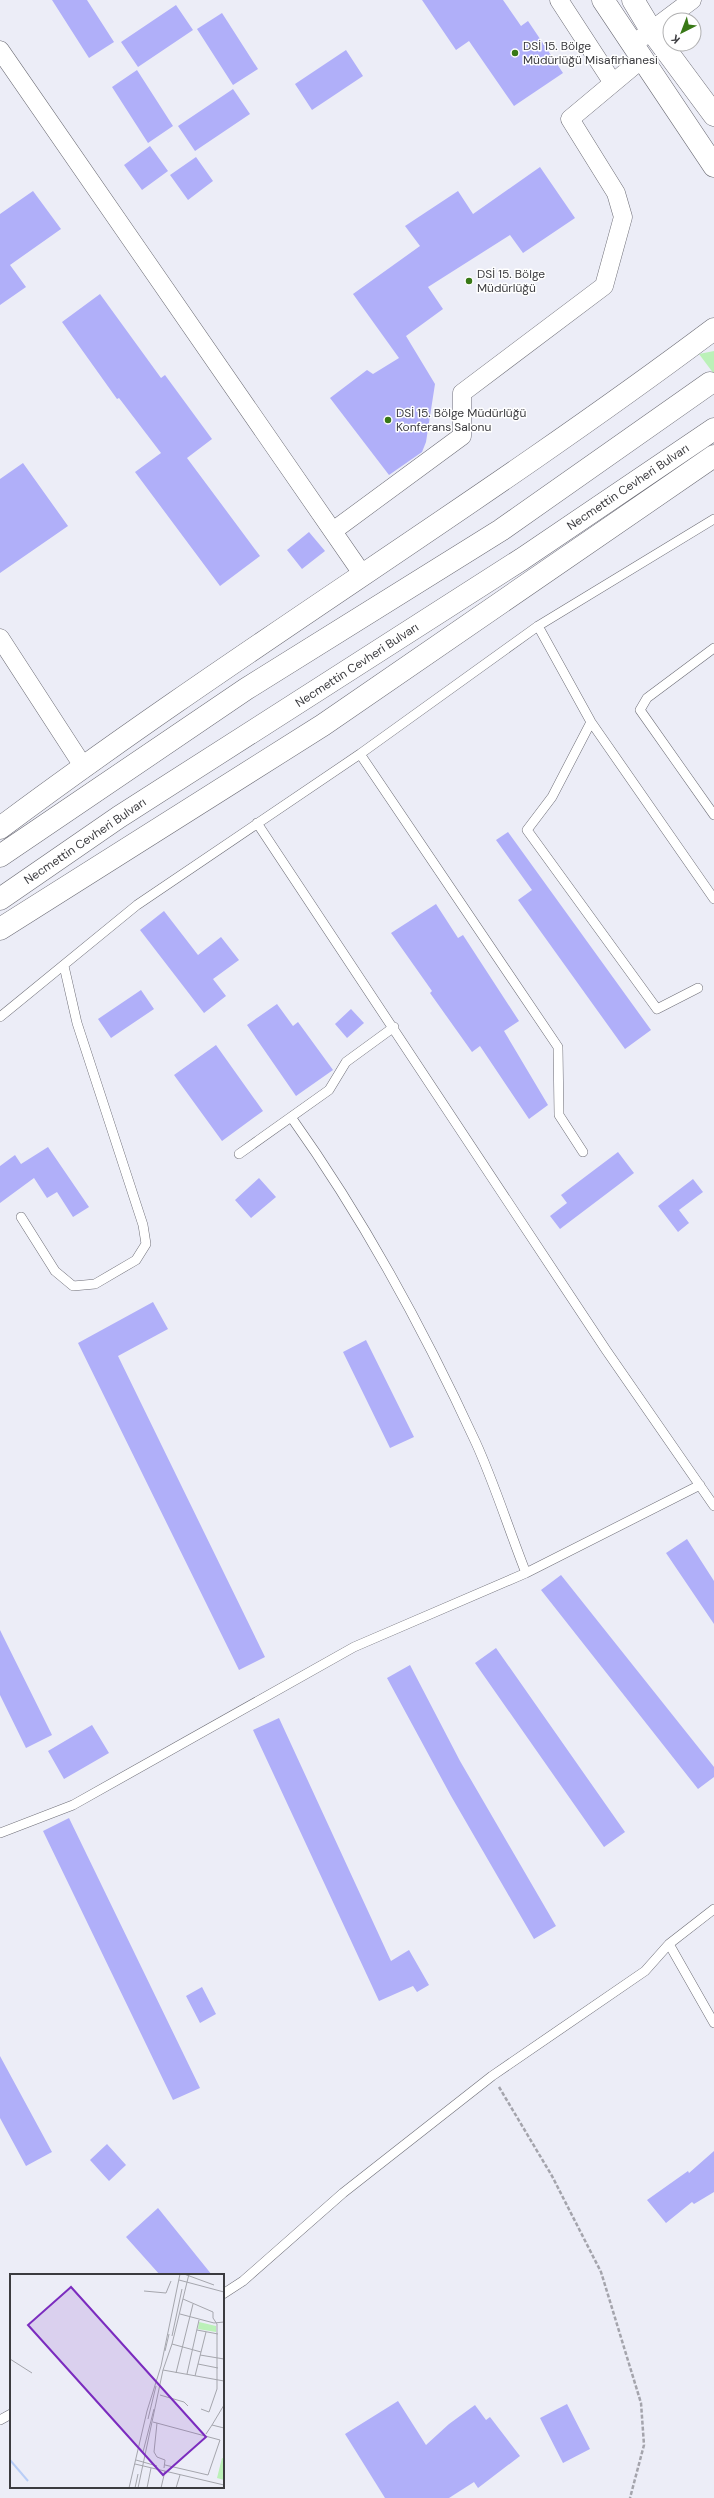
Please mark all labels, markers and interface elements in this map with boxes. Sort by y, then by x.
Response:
north arrow [662,12,702,52]
text: K [668,32,683,47]
place label: DSİ 15. Bölge Müdürlüğü Misafirhanesi [523,38,658,68]
marker: DSİ 15. Bölge Müdürlüğü Misafirhanesi [510,48,520,58]
place label: DSİ 15. Bölge Müdürlüğü [477,266,545,296]
marker: DSİ 15. Bölge Müdürlüğü [464,276,474,286]
place label: DSİ 15. Bölge Müdürlüğü Konferans Salonu [396,405,526,435]
marker: DSİ 15. Bölge Müdürlüğü Konferans Salonu [383,415,393,425]
street label: Necmettin Cevheri Bulvarı [564,440,692,534]
street label: Necmettin Cevheri Bulvarı [292,619,422,711]
street label: Necmettin Cevheri Bulvarı [21,794,149,888]
inset map [10,2274,224,2488]

